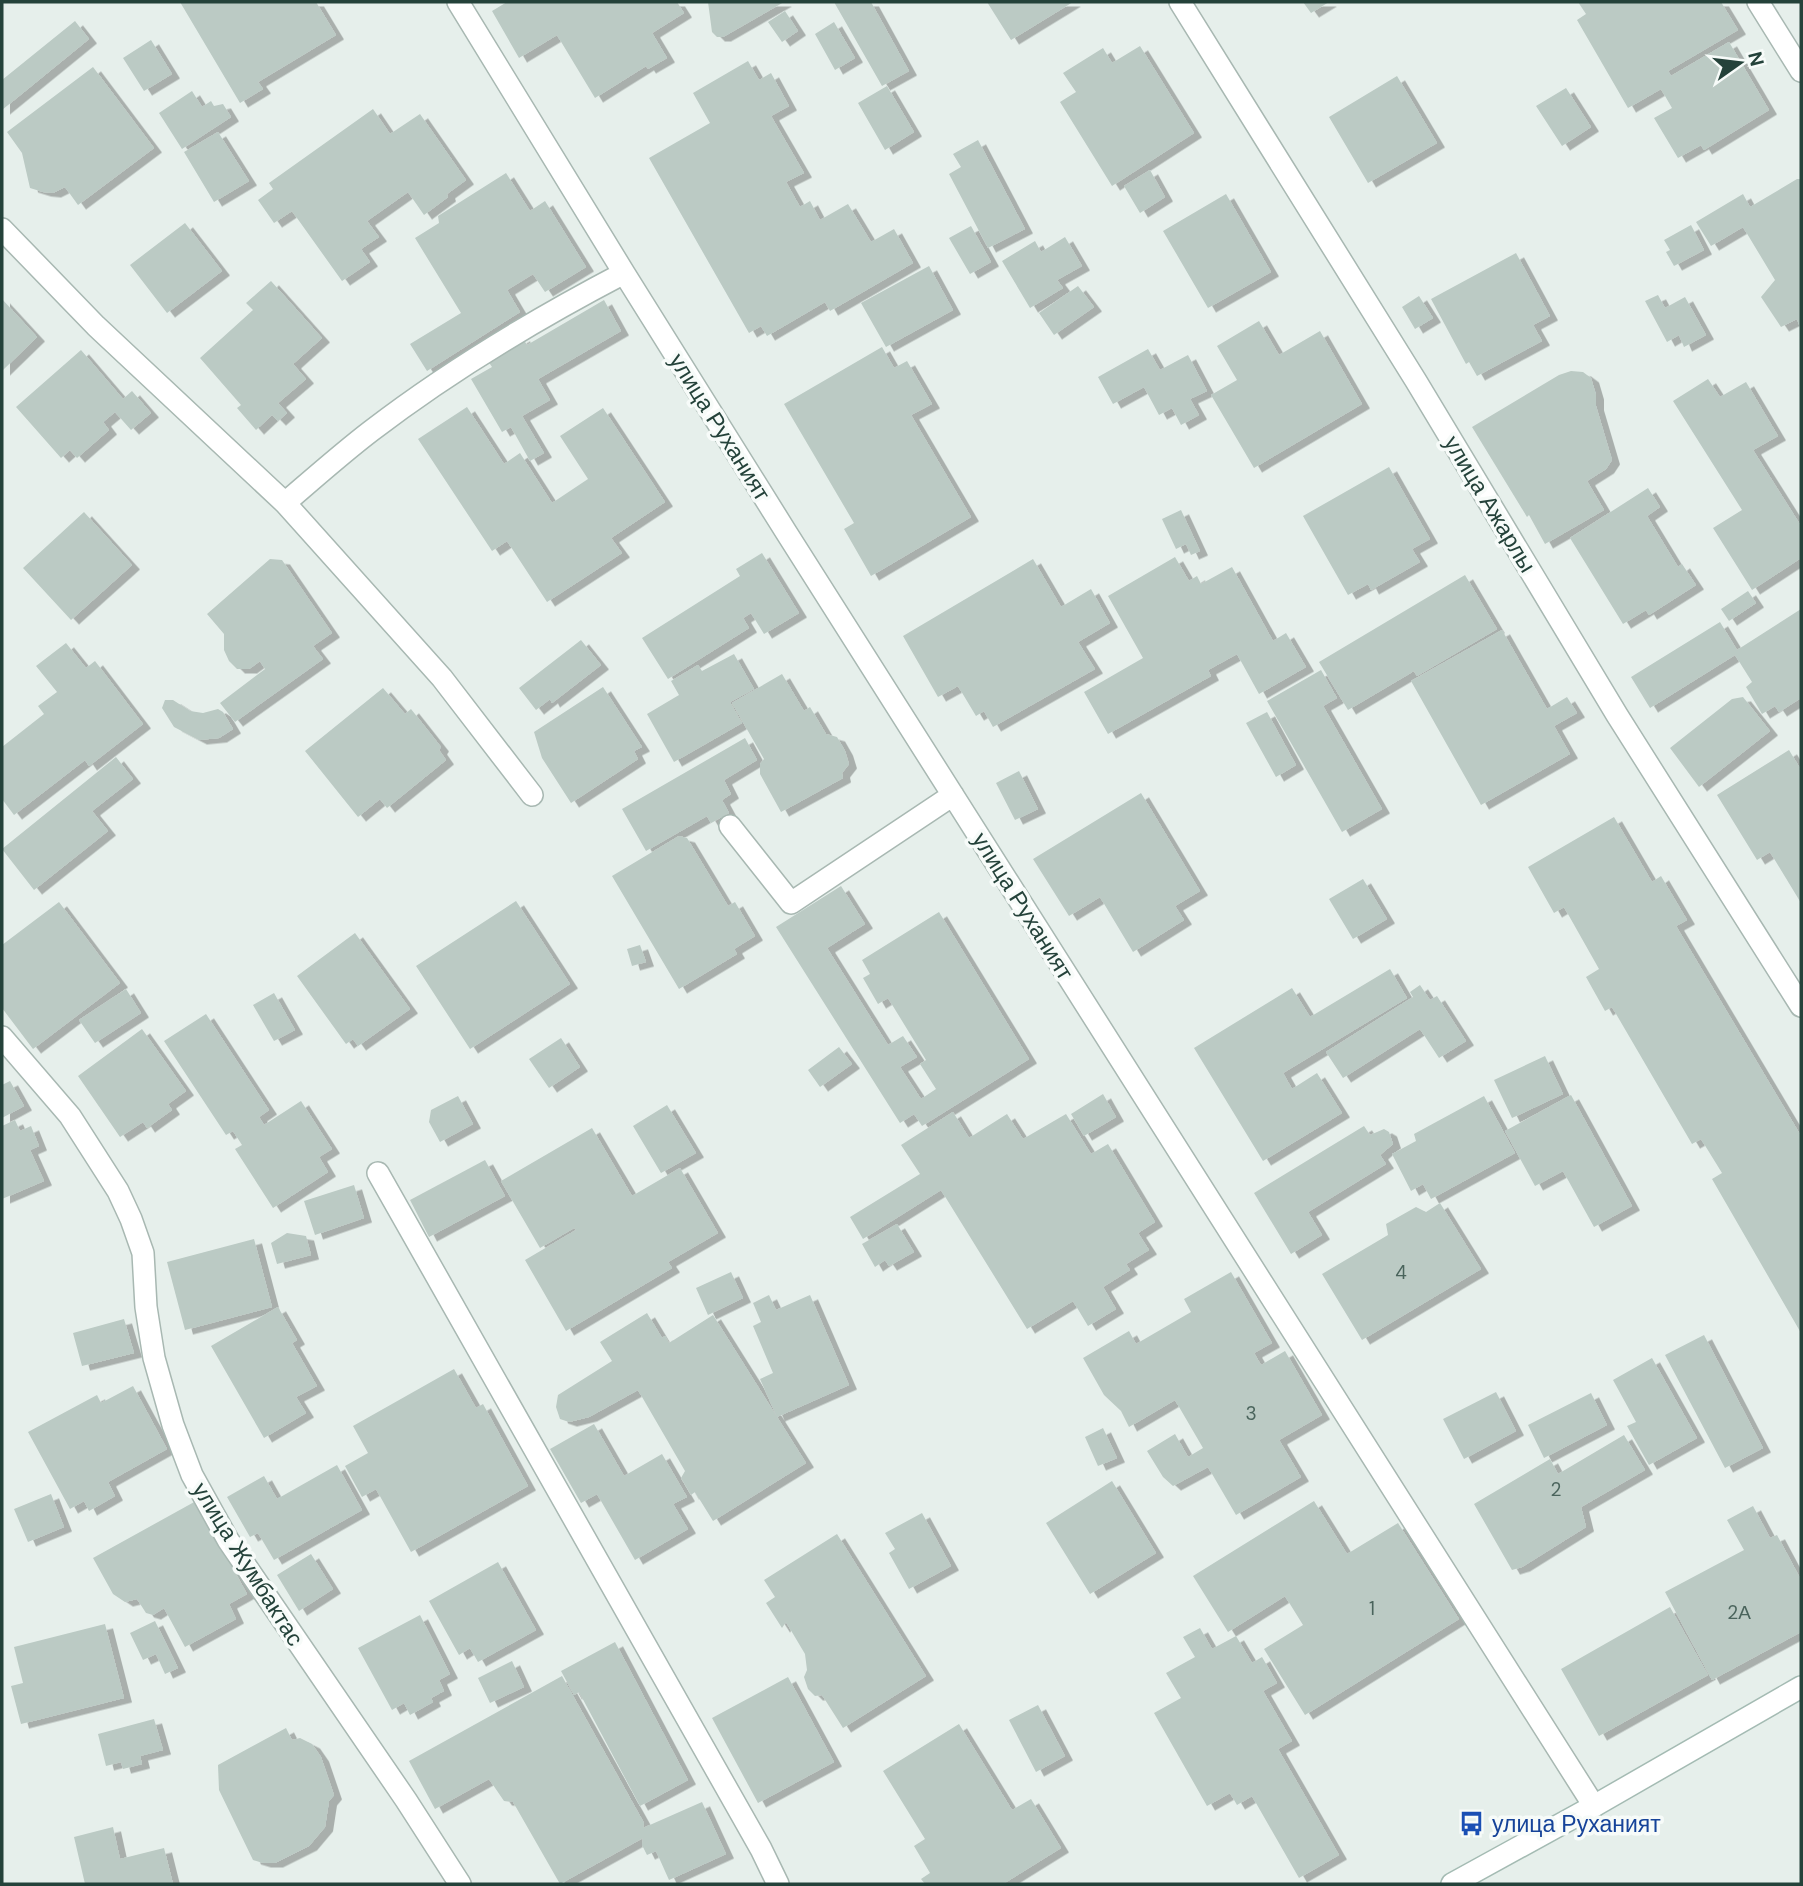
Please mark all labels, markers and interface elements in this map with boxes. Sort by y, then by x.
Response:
north arrow [1705,28,1775,98]
text: N [1742,49,1770,69]
street label: улица Руханият [663,347,778,507]
street label: улица Ажарлы [1437,430,1543,578]
street label: улица Руханият [966,826,1081,986]
house number: 4 [1395,1260,1407,1285]
house number: 3 [1245,1401,1257,1426]
street label: улица Жумбактас [186,1477,310,1651]
house number: 2 [1551,1477,1562,1502]
house number: 1 [1369,1596,1375,1621]
house number: 2А [1727,1600,1751,1625]
place label: улица Руханият [1492,1809,1661,1839]
bus stop icon: улица Руханият [1458,1810,1486,1838]

